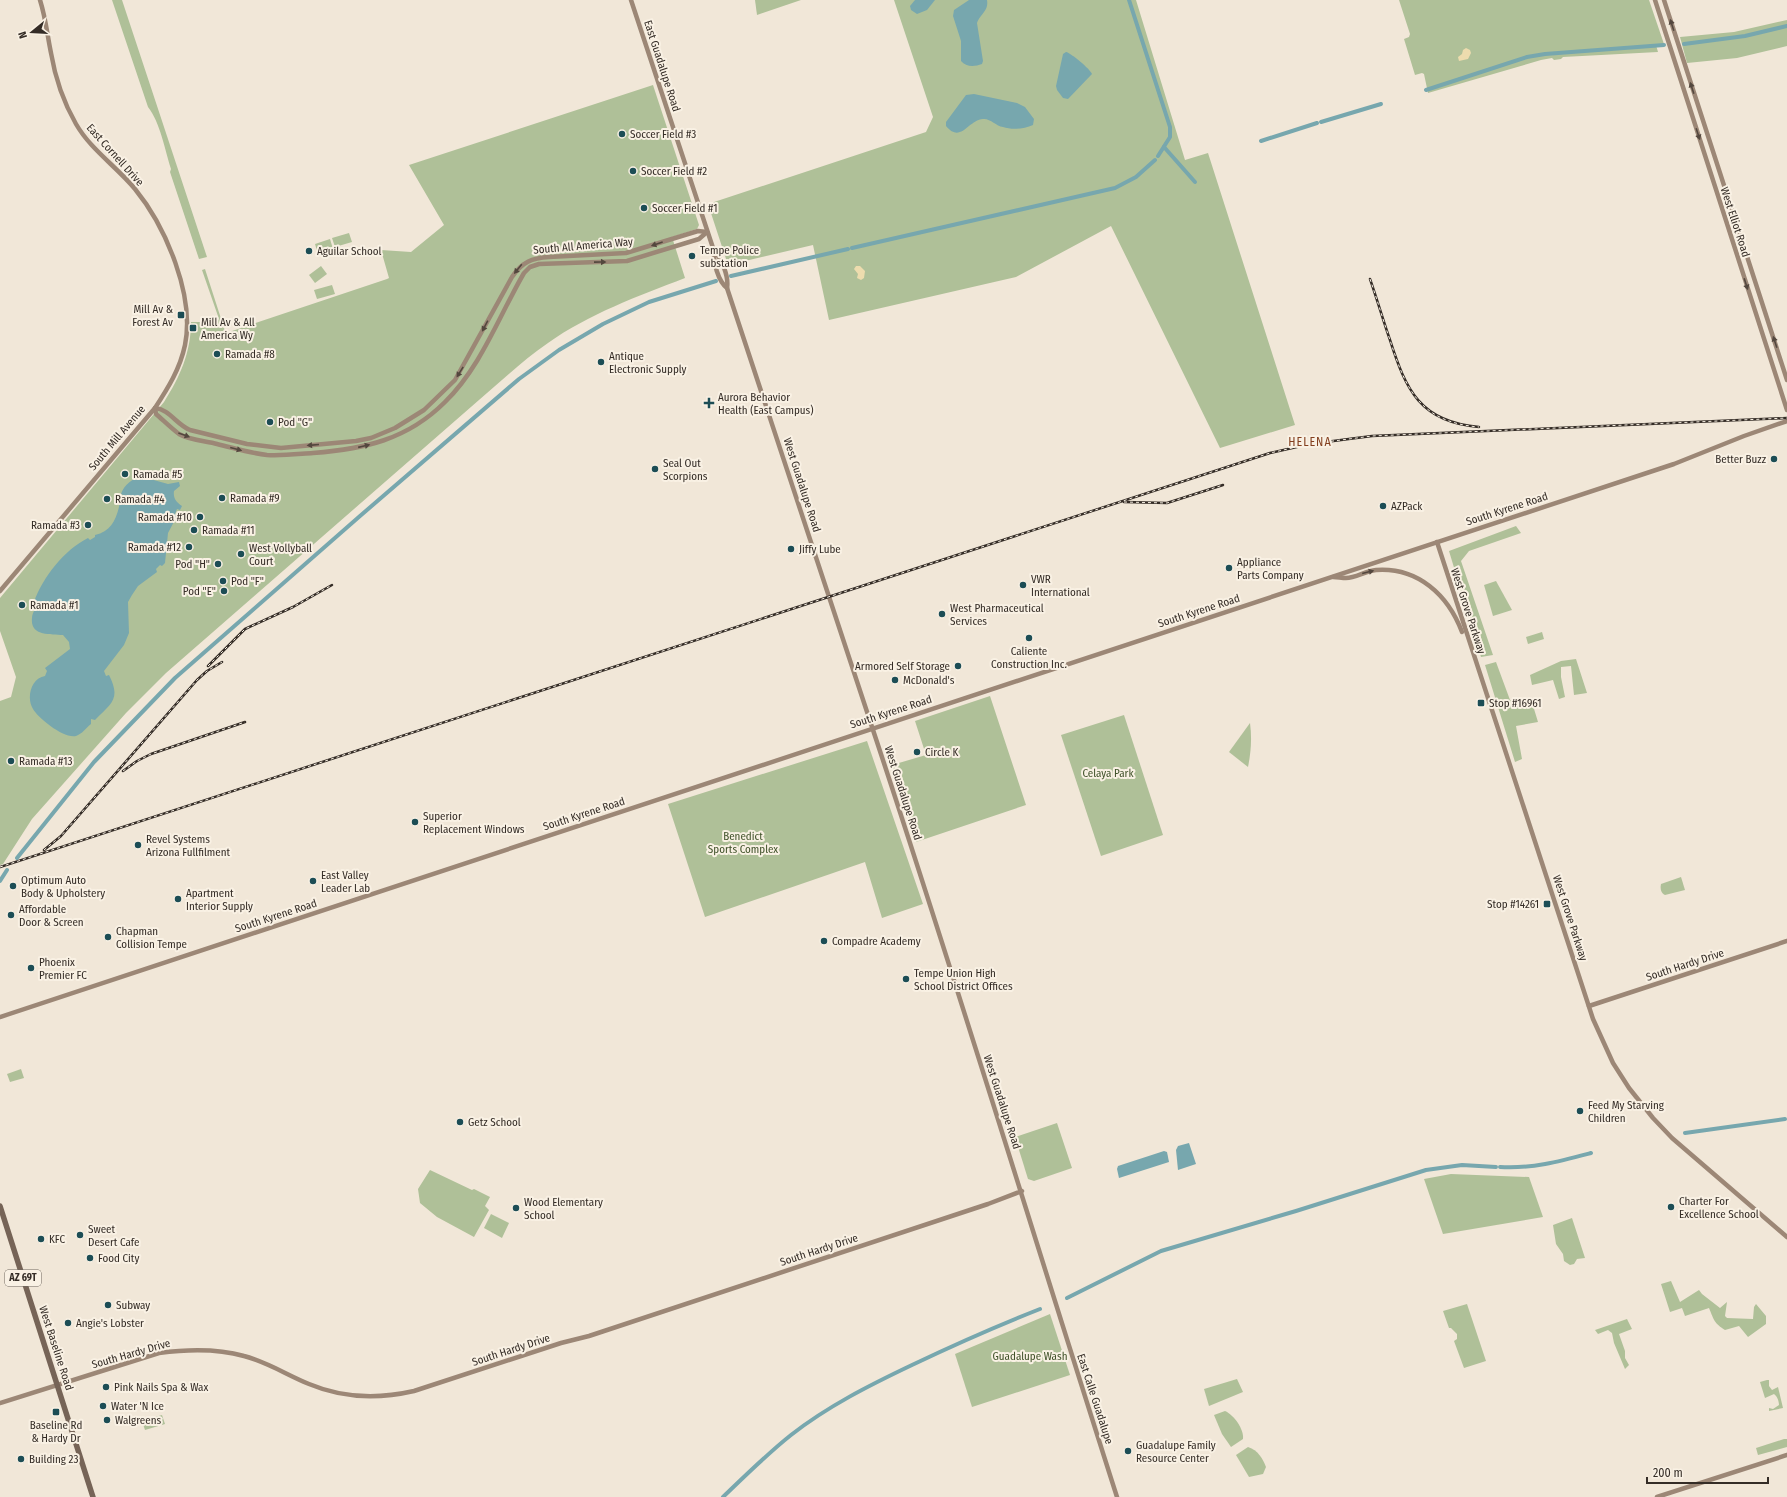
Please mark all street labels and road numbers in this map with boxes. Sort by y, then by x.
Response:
street label: East Guadalupe Road [641,19,683,113]
street label: East Cornell Drive [84,121,146,189]
street label: West Elliot Road [1718,185,1752,259]
street label: South All America Way [533,235,633,257]
street label: South Mill Avenue [86,403,148,473]
street label: West Guadalupe Road [781,436,823,534]
street label: South Kyrene Road [1464,490,1550,528]
street label: West Grove Parkway [1448,566,1488,656]
street label: South Kyrene Road [1156,592,1242,630]
street label: South Kyrene Road [848,693,934,731]
street label: West Guadalupe Road [882,744,924,842]
street label: South Kyrene Road [541,795,627,833]
street label: West Grove Parkway [1550,873,1590,963]
street label: South Kyrene Road [233,897,319,935]
street label: South Hardy Drive [1644,946,1726,984]
street label: West Guadalupe Road [981,1053,1023,1151]
street label: South Hardy Drive [778,1231,860,1269]
road number: AZ 69T [5,1270,41,1286]
street label: West Baseline Road [36,1304,76,1392]
street label: South Hardy Drive [470,1331,552,1369]
street label: South Hardy Drive [90,1337,172,1371]
street label: East Calle Guadalupe [1074,1352,1116,1446]

